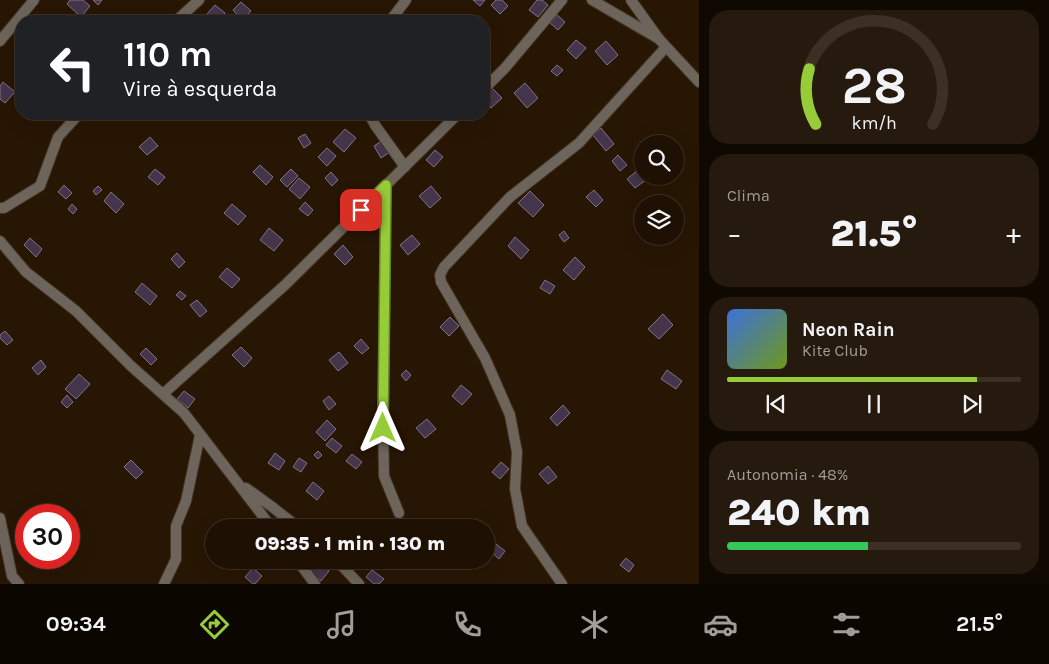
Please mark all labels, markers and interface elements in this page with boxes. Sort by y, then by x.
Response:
text: 110 m [123,34,212,75]
icon: left [40,35,105,100]
text: 28 [841,55,907,116]
text: Vire à esquerda [123,76,277,102]
text: km/h [851,113,897,134]
map controls [634,135,684,245]
button: search [634,135,684,185]
text: Clima [727,186,770,205]
pin [340,189,382,231]
button: layers [634,195,684,245]
icon: arrive [347,196,375,224]
text: 21.5° [830,211,918,256]
text: − [727,217,742,250]
text: + [1006,217,1021,250]
text: Neon Rain [802,319,895,341]
text: Kite Club [802,341,868,360]
icon: previous [762,390,790,418]
icon: pause [860,390,888,418]
icon: next [958,390,986,418]
position arrow [356,401,408,453]
text: Autonomia · 48% [727,465,848,484]
text: 240 km [727,490,871,535]
speed limit sign: 30 [15,504,80,569]
text: 09:35 · 1 min · 130 m [255,533,445,555]
icon: directions [197,607,232,642]
icon: music [324,607,359,642]
icon: phone [450,607,485,642]
icon: climate [577,607,612,642]
icon: car [703,607,738,642]
icon: filters [829,607,864,642]
text: 09:34 [46,611,106,637]
text: 21.5° [956,611,1003,637]

